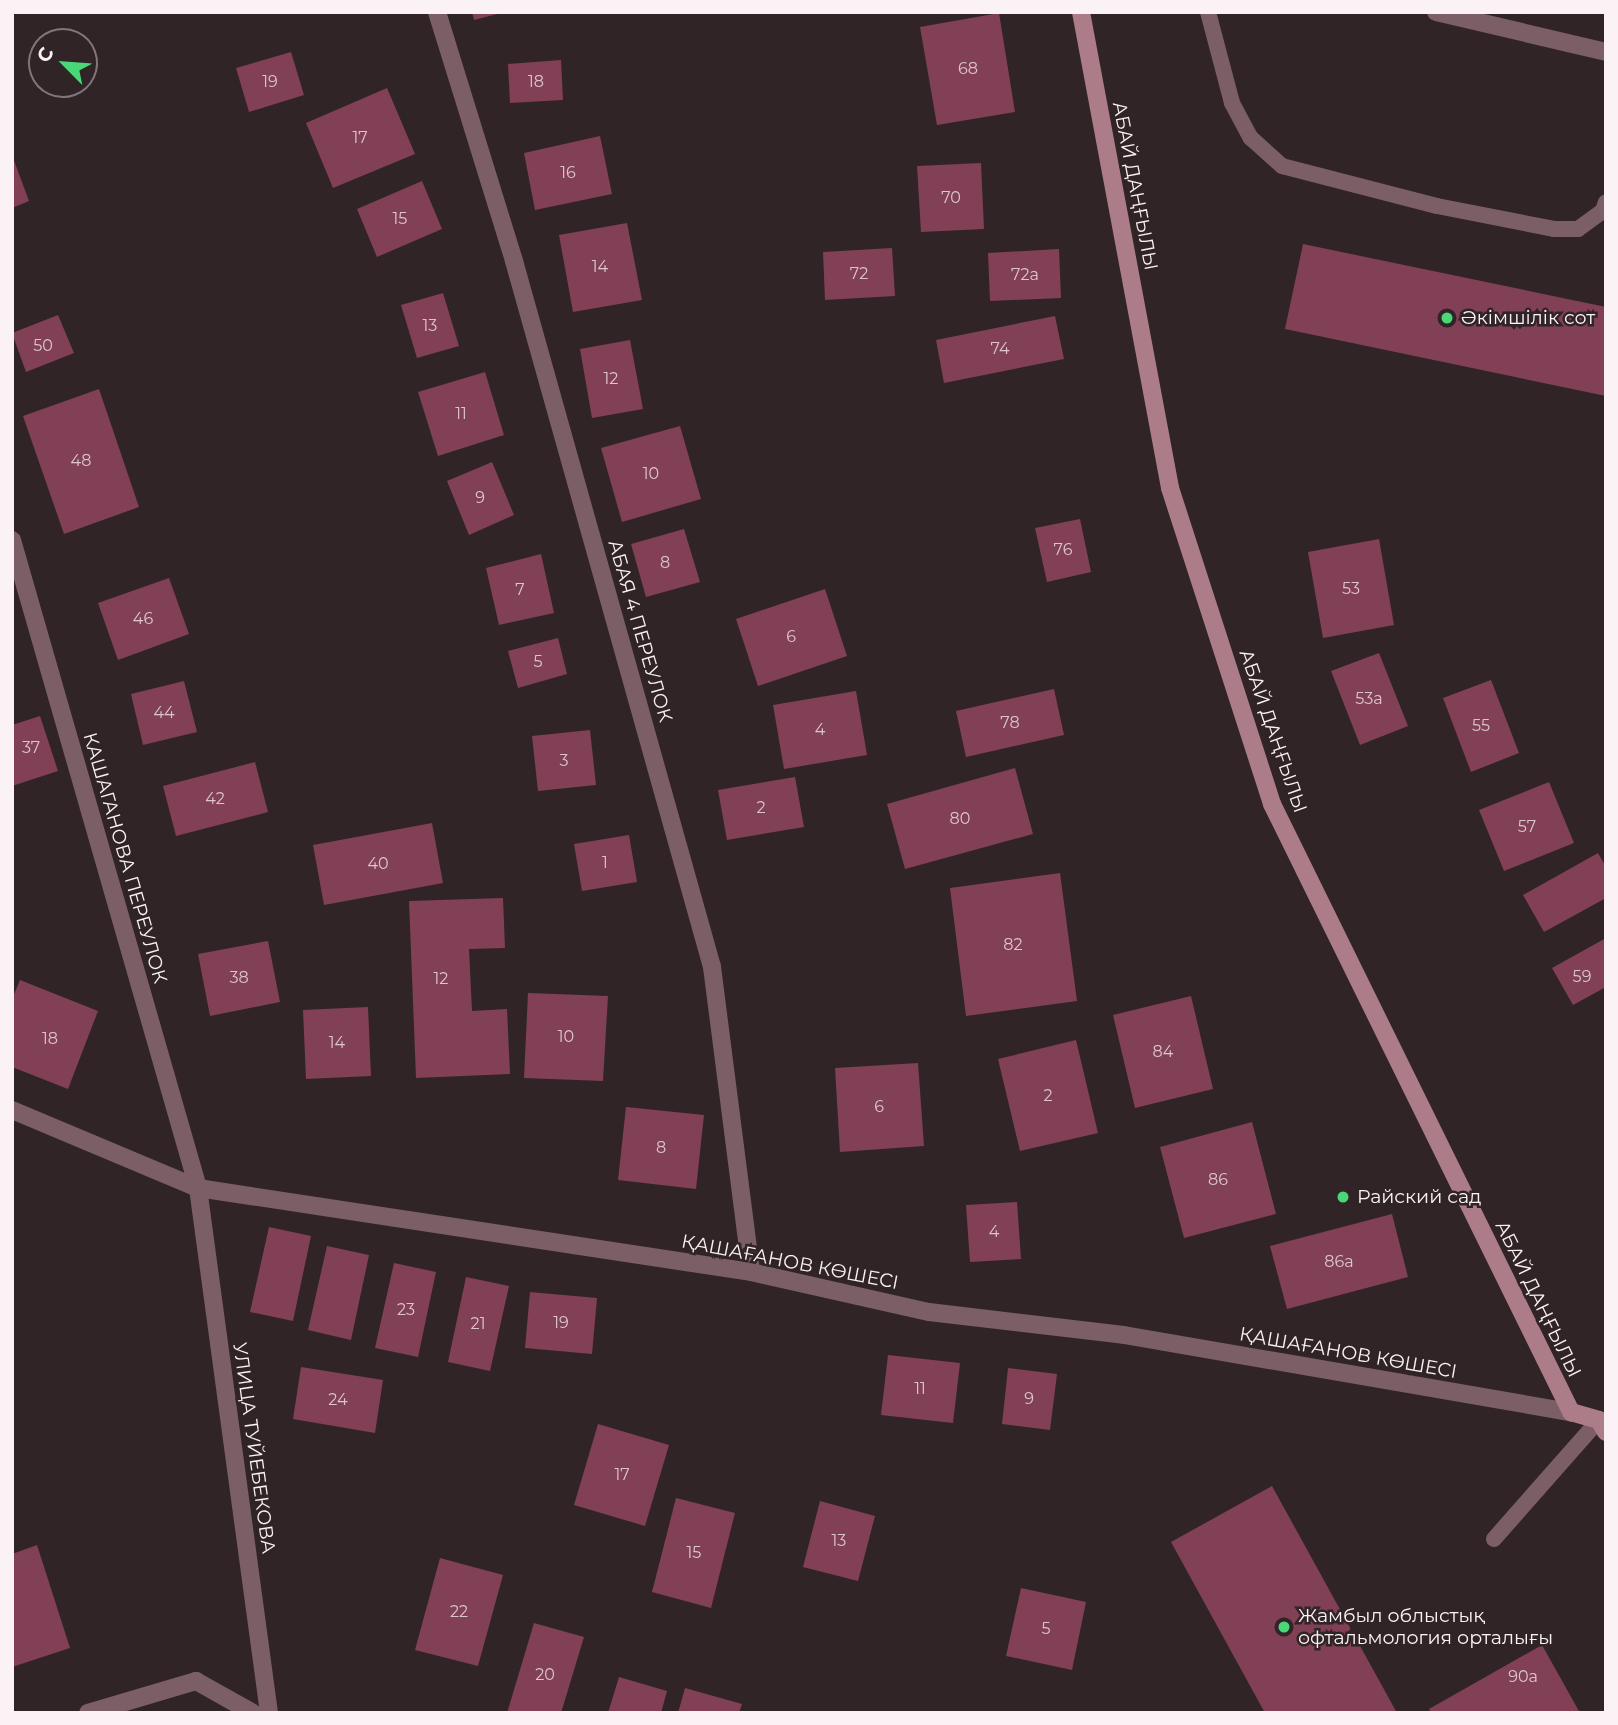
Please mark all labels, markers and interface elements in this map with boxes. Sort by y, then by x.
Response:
north arrow [28,28,98,98]
text: С [32,44,59,66]
house number: 68 [958,59,978,79]
house number: 19 [262,72,278,92]
house number: 18 [528,72,544,92]
street label: АБАЙ ДАҢҒЫЛЫ [1107,100,1163,272]
house number: 17 [352,128,368,148]
house number: 16 [560,163,576,183]
house number: 70 [941,188,961,208]
house number: 15 [393,209,407,229]
house number: 14 [592,257,608,277]
house number: 72 [850,264,868,284]
house number: 72а [1011,265,1039,285]
place label: Әкімшілік сот [1461,307,1595,329]
marker: Әкімшілік сот [1439,310,1455,326]
house number: 13 [423,316,437,336]
house number: 50 [33,336,53,356]
house number: 74 [991,339,1009,359]
house number: 12 [604,369,618,389]
house number: 11 [455,404,467,424]
house number: 48 [71,451,91,471]
house number: 10 [643,464,659,484]
house number: 9 [475,488,485,508]
street label: АБАЯ 4 ПЕРЕУЛОК [603,537,677,725]
house number: 76 [1054,540,1072,560]
house number: 8 [660,553,670,573]
house number: 53 [1342,579,1360,599]
house number: 7 [515,580,525,600]
house number: 46 [133,609,153,629]
house number: 6 [786,627,796,647]
street label: АБАЙ ДАҢҒЫЛЫ [1234,646,1312,816]
house number: 5 [533,652,543,672]
house number: 53а [1355,689,1383,709]
house number: 44 [153,703,175,723]
house number: 78 [1000,713,1020,733]
house number: 55 [1472,716,1490,736]
house number: 4 [815,720,825,740]
street label: КАШАГАНОВА ПЕРЕУЛОК [78,730,172,986]
house number: 37 [22,738,40,758]
house number: 3 [559,751,569,771]
house number: 42 [205,789,225,809]
house number: 2 [756,798,766,818]
house number: 80 [950,809,970,829]
house number: 57 [1518,817,1536,837]
house number: 1 [602,853,608,873]
house number: 40 [367,854,389,874]
house number: 82 [1003,935,1023,955]
house number: 59 [1573,967,1591,987]
house number: 38 [229,968,249,988]
house number: 12 [434,969,448,989]
house number: 10 [558,1027,574,1047]
house number: 18 [42,1029,58,1049]
house number: 14 [329,1033,345,1053]
house number: 84 [1153,1042,1173,1062]
house number: 2 [1043,1086,1053,1106]
house number: 6 [874,1097,884,1117]
house number: 8 [656,1138,666,1158]
house number: 86 [1208,1170,1228,1190]
place label: Райский сад [1357,1186,1481,1208]
marker: Райский сад [1335,1189,1351,1205]
street label: АБАЙ ДАҢҒЫЛЫ [1490,1217,1586,1381]
house number: 4 [989,1222,999,1242]
street label: ҚАШАҒАНОВ КӨШЕСІ [680,1230,900,1294]
house number: 86а [1324,1252,1354,1272]
house number: 23 [397,1300,415,1320]
house number: 19 [553,1313,569,1333]
house number: 21 [471,1314,485,1334]
street label: ҚАШАҒАНОВ КӨШЕСІ [1237,1323,1459,1383]
street label: УЛИЦА ТУЙЕБЕКОВА [228,1341,280,1555]
house number: 11 [914,1379,926,1399]
house number: 9 [1024,1389,1034,1409]
house number: 24 [328,1390,348,1410]
house number: 17 [614,1465,630,1485]
house number: 13 [832,1531,846,1551]
house number: 15 [687,1543,701,1563]
house number: 22 [450,1602,468,1622]
place label: Жамбыл облыстық офтальмология орталығы [1298,1605,1553,1649]
house number: 5 [1041,1619,1051,1639]
marker: Жамбыл облыстық офтальмология орталығы [1276,1619,1292,1635]
house number: 20 [535,1665,555,1685]
house number: 90а [1508,1667,1538,1687]

